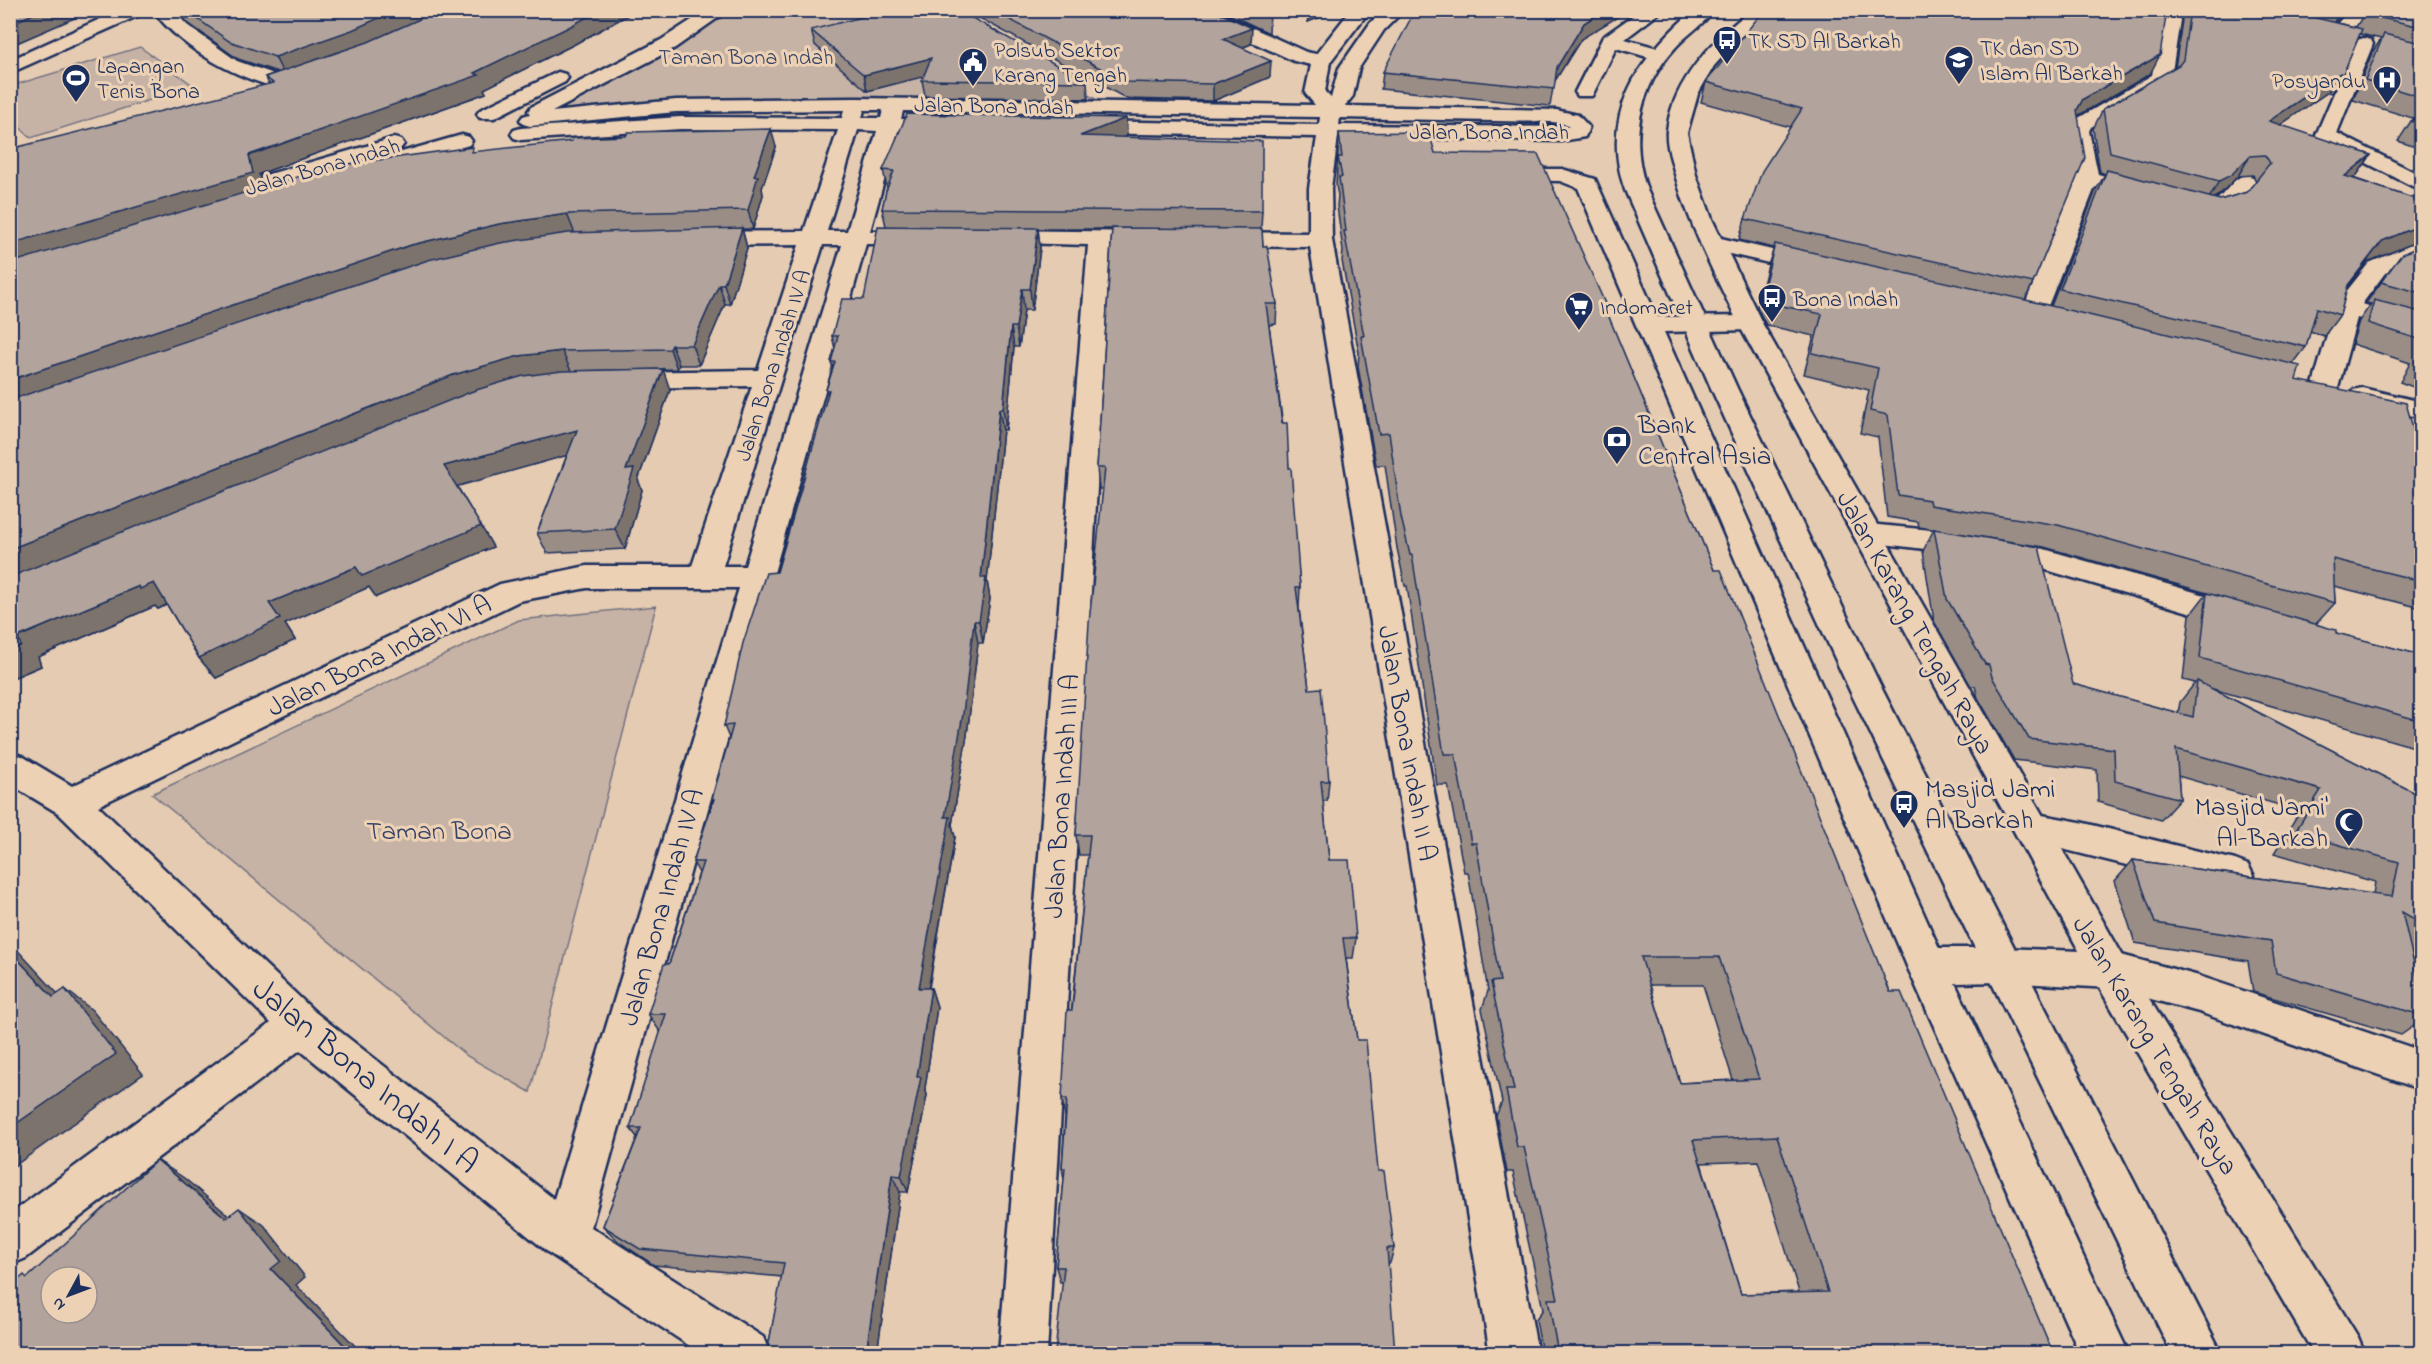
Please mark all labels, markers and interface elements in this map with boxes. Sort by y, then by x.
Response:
bus stop icon: TK SD Al Barkah [1711,24,1743,66]
place label: TK SD Al Barkah [1748,27,1901,59]
place label: TK dan SD Islam Al Barkah [1980,34,2123,91]
place label: Polsub Sektor Karang Tengah [994,36,1127,94]
park label: Taman Bona Indah [659,43,833,75]
school or university icon: TK dan SD Islam Al Barkah [1943,44,1975,86]
public building icon: Polsub Sektor Karang Tengah [957,46,989,88]
place label: Lapangan Tenis Bona [97,52,200,109]
sports icon: Lapangan Tenis Bona [60,62,92,104]
hospital icon: Posyandu [2371,64,2403,106]
place label: Posyandu [2272,67,2366,100]
street label: Jalan Bona Indah [914,91,1074,125]
street label: Jalan Bona Indah [1409,118,1569,150]
street label: Jalan Bona Indah [242,131,404,206]
street label: Jalan Bona Indah IV A [729,266,821,466]
bus stop icon: Bona Indah [1756,282,1788,324]
place label: Bona Indah [1792,285,1898,317]
supermarket icon: Indomaret [1563,290,1595,332]
place label: Indomaret [1600,293,1693,325]
place label: Bank Central Asia [1637,407,1771,477]
bank icon: Bank Central Asia [1601,424,1633,466]
street label: Jalan Karang Tengah Raya [1825,484,2003,762]
street label: Jalan Bona Indah VI A [261,586,499,729]
street label: Jalan Bona Indah II A [1366,622,1445,864]
street label: Jalan Bona Indah III A [1035,673,1091,920]
place label: Masjid Jami Al Barkah [1925,771,2055,841]
street label: Jalan Bona Indah IV A [611,784,716,1031]
bus stop icon: Masjid Jami Al Barkah [1888,788,1920,830]
place label: Masjid Jami' Al-Barkah [2195,789,2328,859]
mosque icon: Masjid Jami' Al-Barkah [2333,806,2365,848]
park label: Taman Bona [366,813,512,852]
street label: Jalan Karang Tengah Raya [2061,909,2247,1183]
street label: Jalan Bona Indah I A [240,967,489,1187]
north arrow [39,1265,99,1325]
text: N [46,1291,72,1315]

